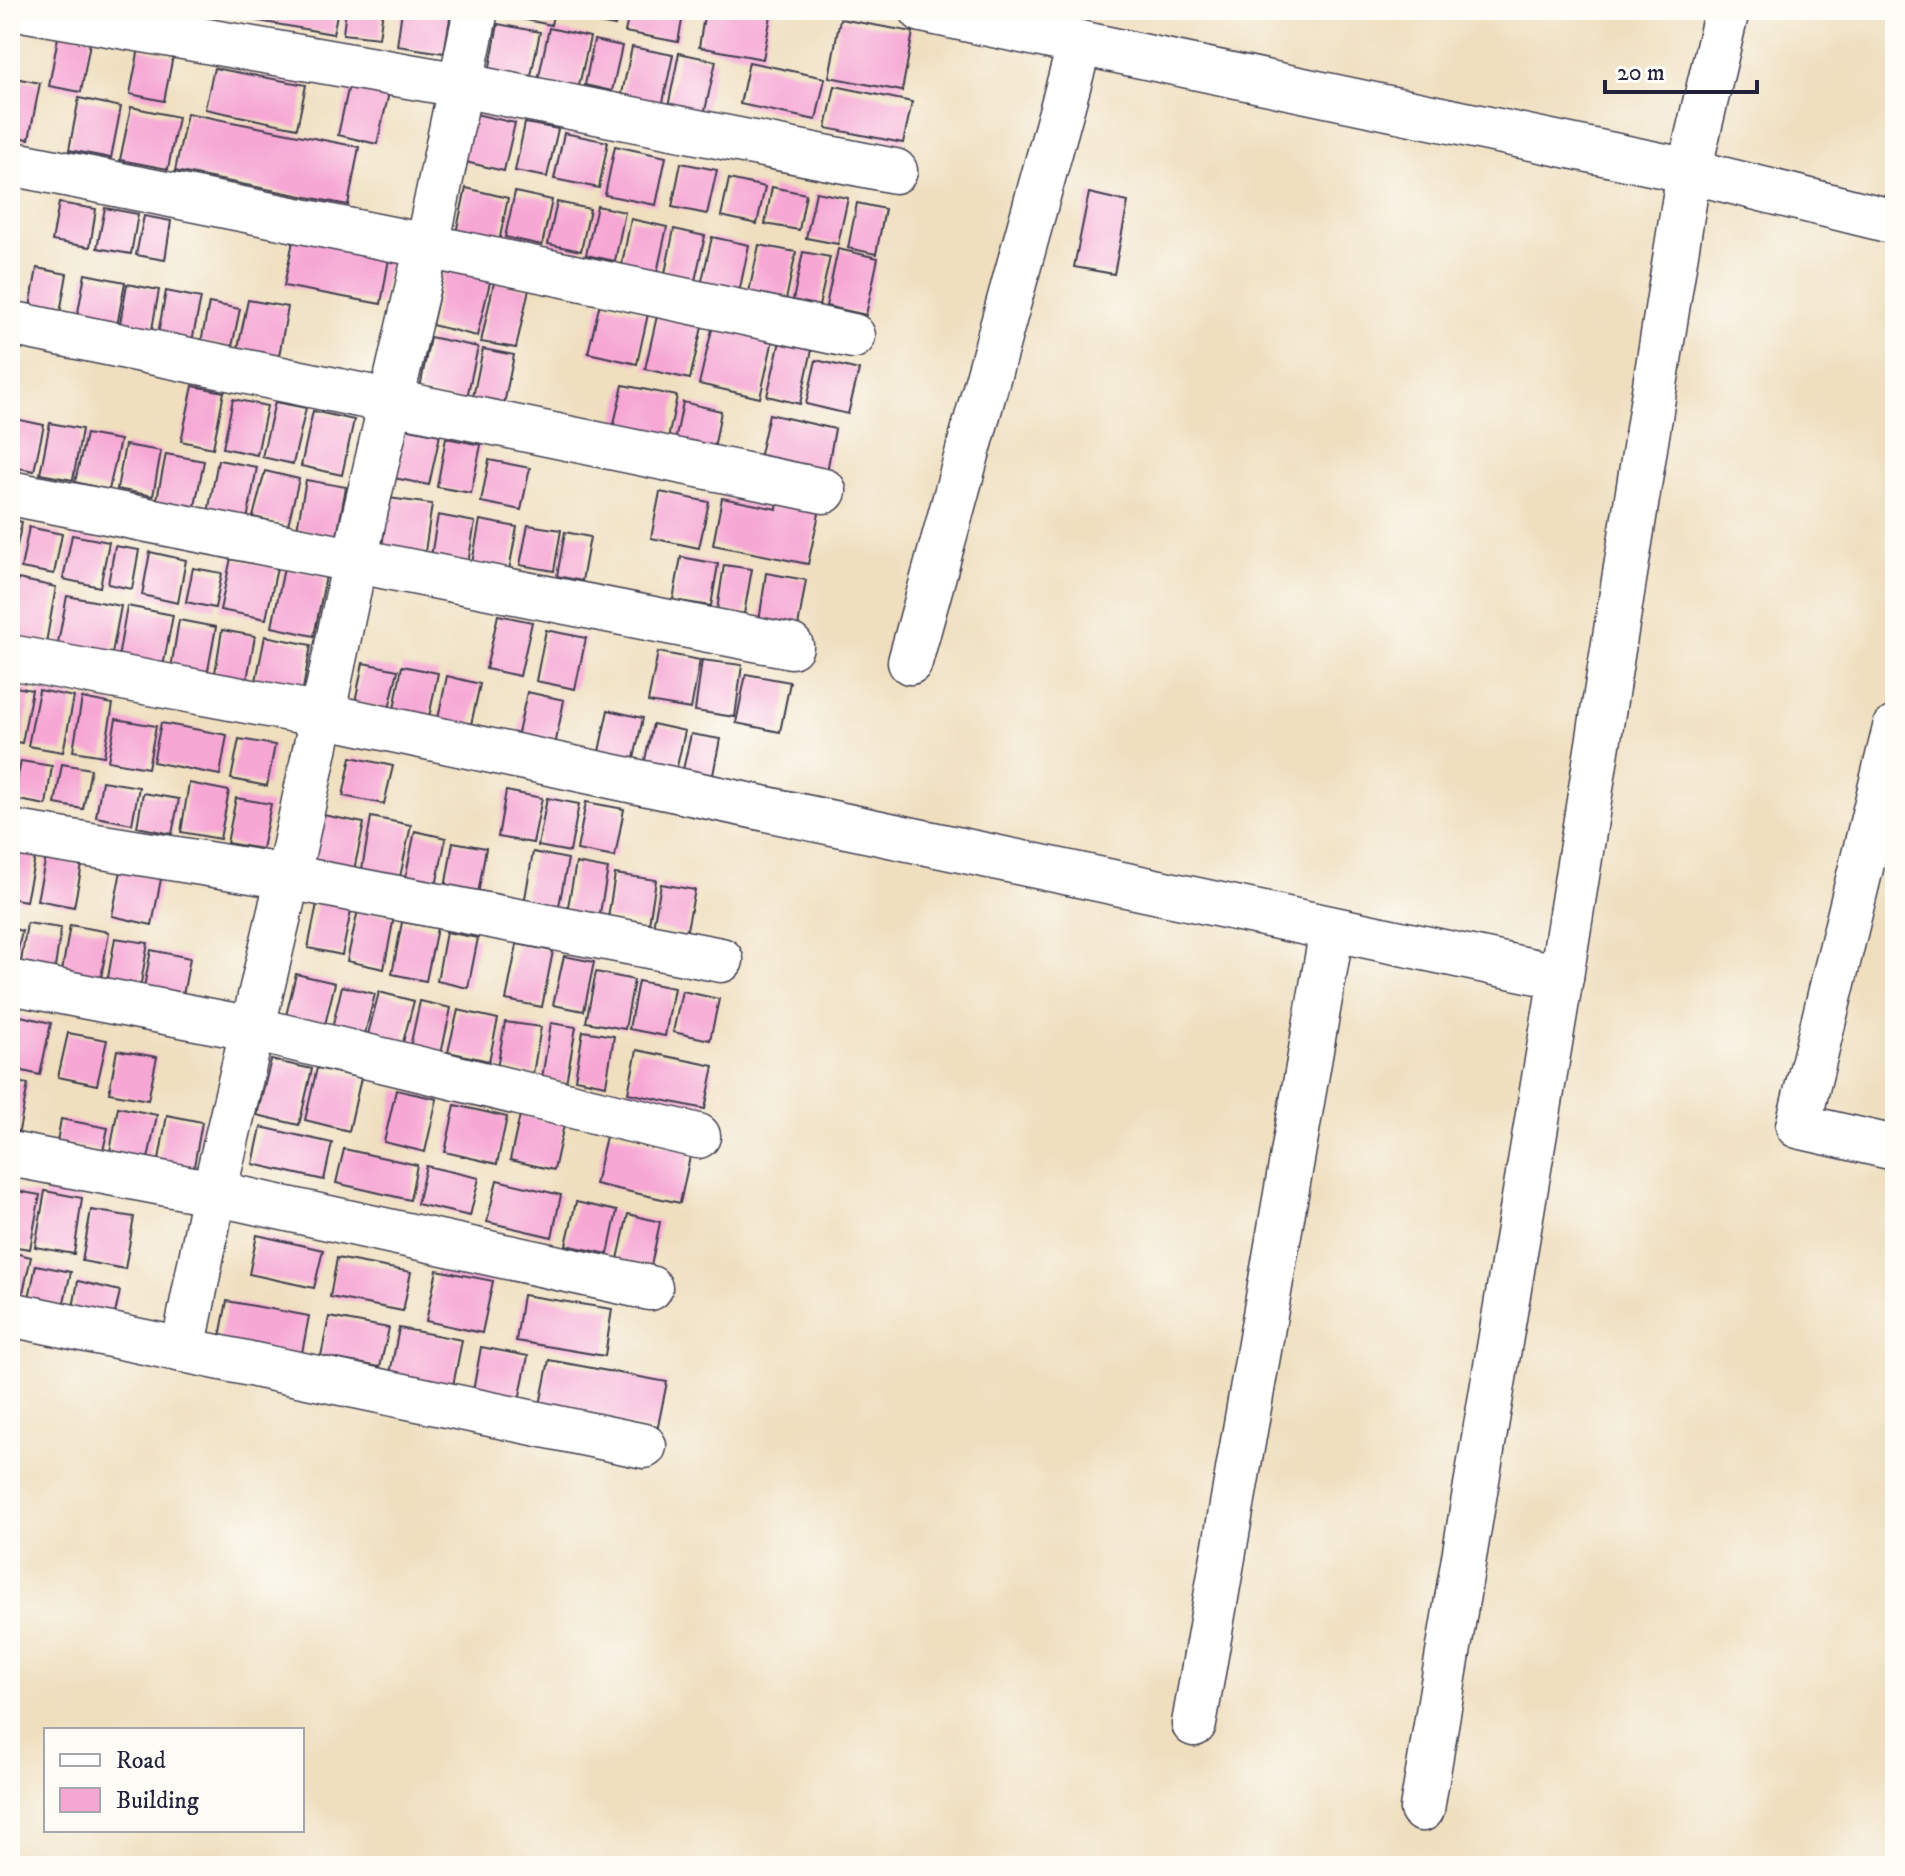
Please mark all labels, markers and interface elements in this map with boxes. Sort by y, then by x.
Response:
scale bar [1605,44,1757,94]
text: 20 m [1617,58,1665,88]
legend [44,1728,304,1832]
text: Road [116,1746,166,1776]
text: Building [116,1786,199,1816]

